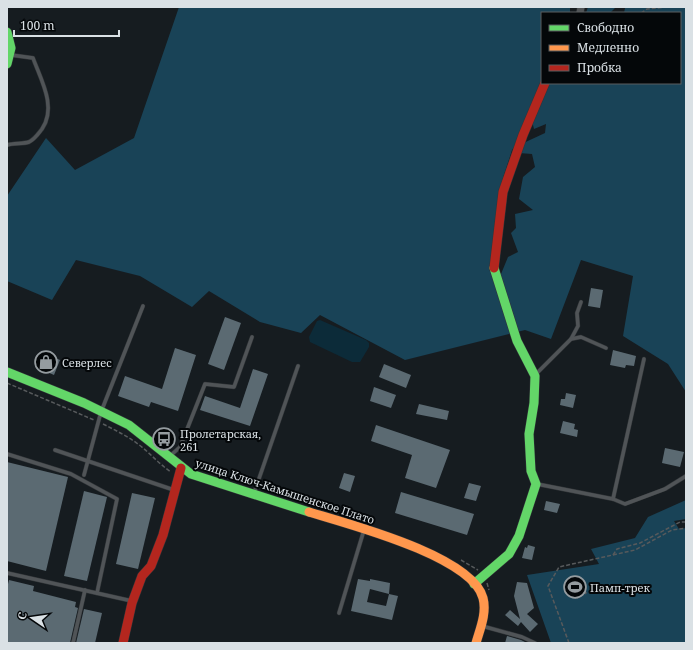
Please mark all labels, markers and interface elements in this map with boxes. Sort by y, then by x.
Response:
scale bar [14,12,119,38]
legend [541,12,681,84]
text: 100 m [20,17,55,34]
text: Свободно [577,19,634,36]
text: Медленно [577,39,639,56]
text: Пробка [577,59,622,76]
shop icon: Северлес [33,349,59,375]
place label: Северлес [62,355,112,370]
bus stop icon: Пролетарская, 261 [151,426,177,452]
place label: Пролетарская, 261 [180,426,261,454]
street label: улица Ключ-Камышенское Плато [194,455,376,527]
sports icon: Памп-трек [562,574,588,600]
place label: Памп-трек [590,580,650,595]
north arrow [12,598,52,638]
text: С [14,610,30,621]

